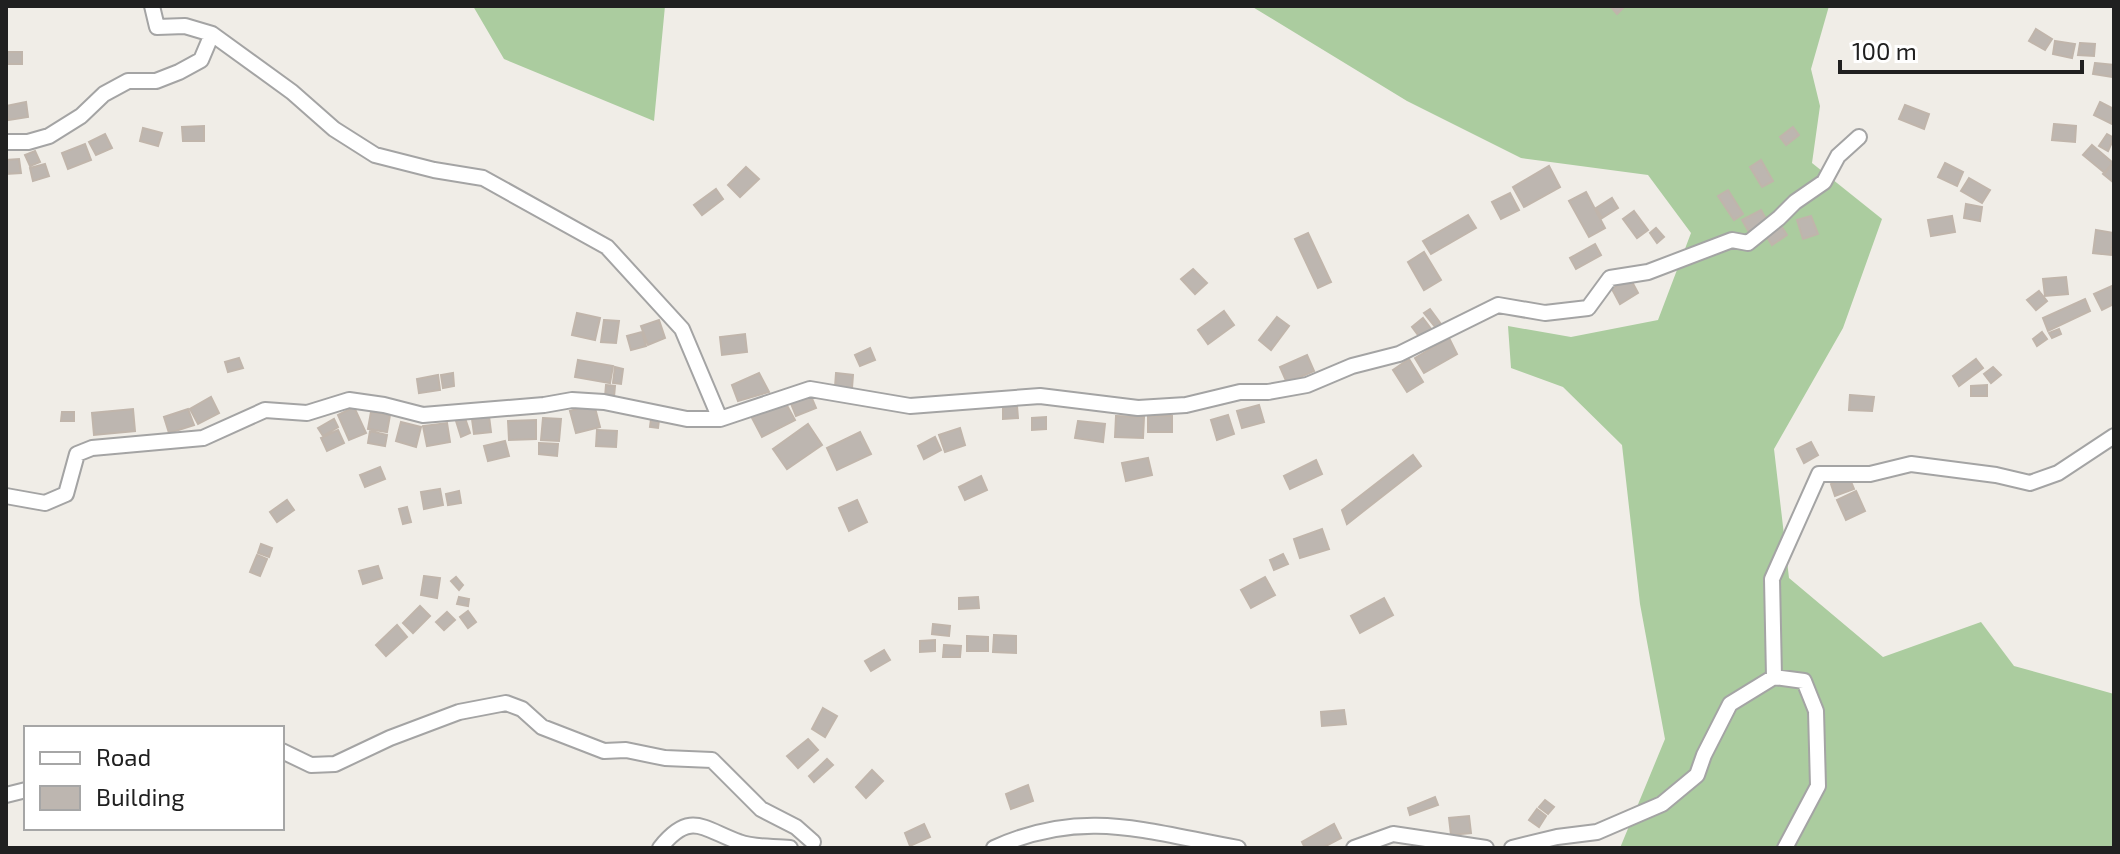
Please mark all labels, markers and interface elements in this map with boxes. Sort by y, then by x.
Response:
scale bar [1840,24,2082,74]
text: 100 m [1852,36,1917,65]
legend [24,726,284,830]
text: Road [96,742,151,771]
text: Building [96,782,185,811]

